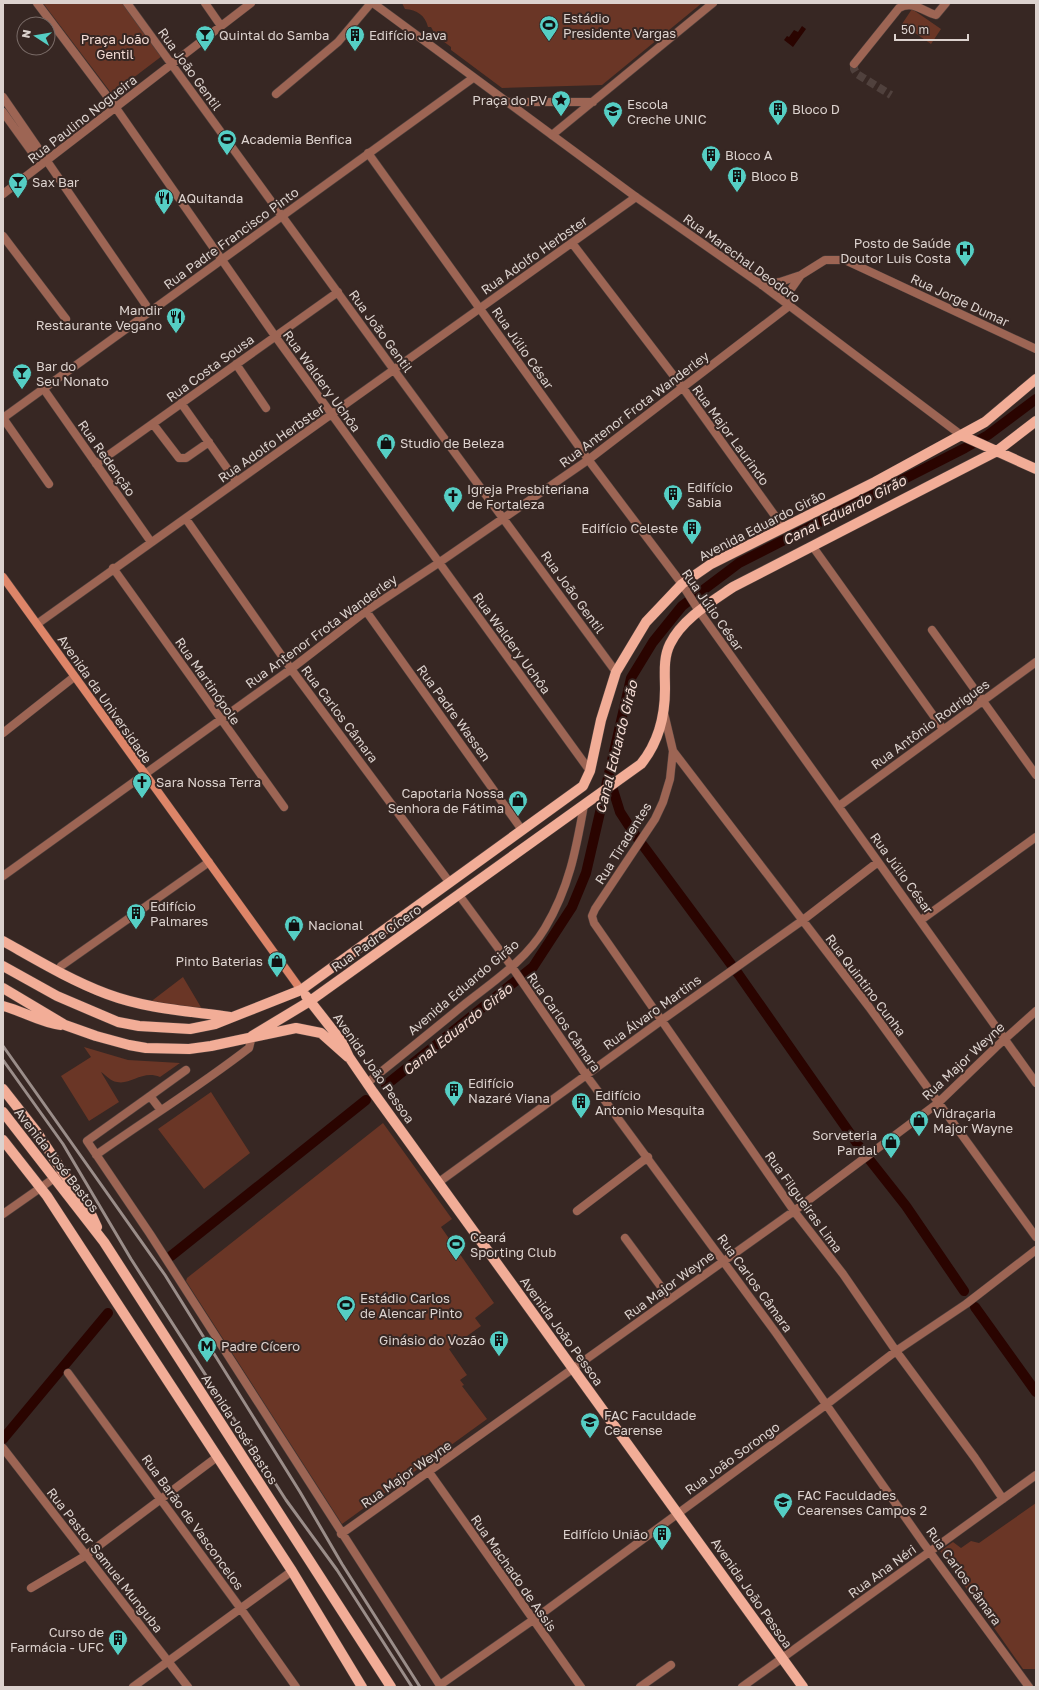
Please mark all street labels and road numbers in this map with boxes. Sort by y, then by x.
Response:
street label: Rua João Gentil [155,25,225,113]
street label: Rua Paulino Nogueira [24,71,140,167]
street label: Rua Padre Francisco Pinto [160,184,302,292]
street label: Rua Marechal Deodoro [680,210,804,306]
street label: Rua Adolfo Herbster [478,212,590,298]
street label: Rua Jorge Dumar [908,270,1012,330]
street label: Rua João Gentil [346,287,416,375]
street label: Rua Júlio César [489,304,557,392]
street label: Rua Waldery Uchôa [280,327,364,435]
street label: Rua Costa Sousa [163,331,257,405]
street label: Rua Antenor Frota Wanderley [556,347,713,471]
street label: Rua Major Laurindo [689,382,773,489]
street label: Rua Adolfo Herbster [215,400,327,486]
street label: Rua Redenção [75,417,139,499]
street label: Avenida Eduardo Girão [696,486,828,564]
street label: Rua João Gentil [538,548,608,636]
street label: Rua Júlio César [679,566,747,654]
street label: Rua Antenor Frota Wanderley [242,570,400,691]
street label: Rua Waldery Uchôa [470,589,554,697]
street label: Avenida da Universidade [55,632,155,766]
street label: Rua Martinópole [172,634,244,728]
street label: Rua Carlos Câmara [298,662,382,766]
street label: Rua Padre Wassen [414,662,494,764]
street label: Rua Antônio Rodrigues [868,676,992,772]
street label: Rua Tiradentes [591,799,655,887]
street label: Rua Júlio César [867,829,937,917]
street label: Rua Padre Cícero [328,901,424,975]
street label: Rua Quintino Cunha [822,931,910,1039]
street label: Avenida Eduardo Girão [404,936,522,1038]
street label: Rua Carlos Câmara [524,969,604,1075]
street label: Rua Álvaro Martins [600,971,704,1053]
street label: Avenida João Pessoa [330,1010,418,1126]
street label: Rua Major Weyne [918,1019,1008,1103]
street label: Avenida José Bastos [11,1105,103,1215]
street label: Rua Filgueiras Lima [762,1148,846,1256]
street label: Rua Carlos Câmara [714,1231,796,1335]
street label: Rua Major Weyne [621,1247,717,1323]
street label: Avenida João Pessoa [517,1273,607,1389]
street label: Avenida José Bastos [198,1371,282,1487]
street label: Rua João Sorongo [682,1418,783,1498]
street label: Rua Major Weyne [357,1437,455,1511]
street label: Rua Barão de Vasconcelos [138,1451,248,1593]
street label: Rua Pastor Samuel Munguba [44,1484,166,1636]
street label: Rua Machado de Assis [468,1512,560,1634]
street label: Rua Carlos Câmara [923,1524,1005,1628]
street label: Avenida João Pessoa [708,1535,796,1651]
street label: Rua Ana Néri [845,1541,919,1601]

